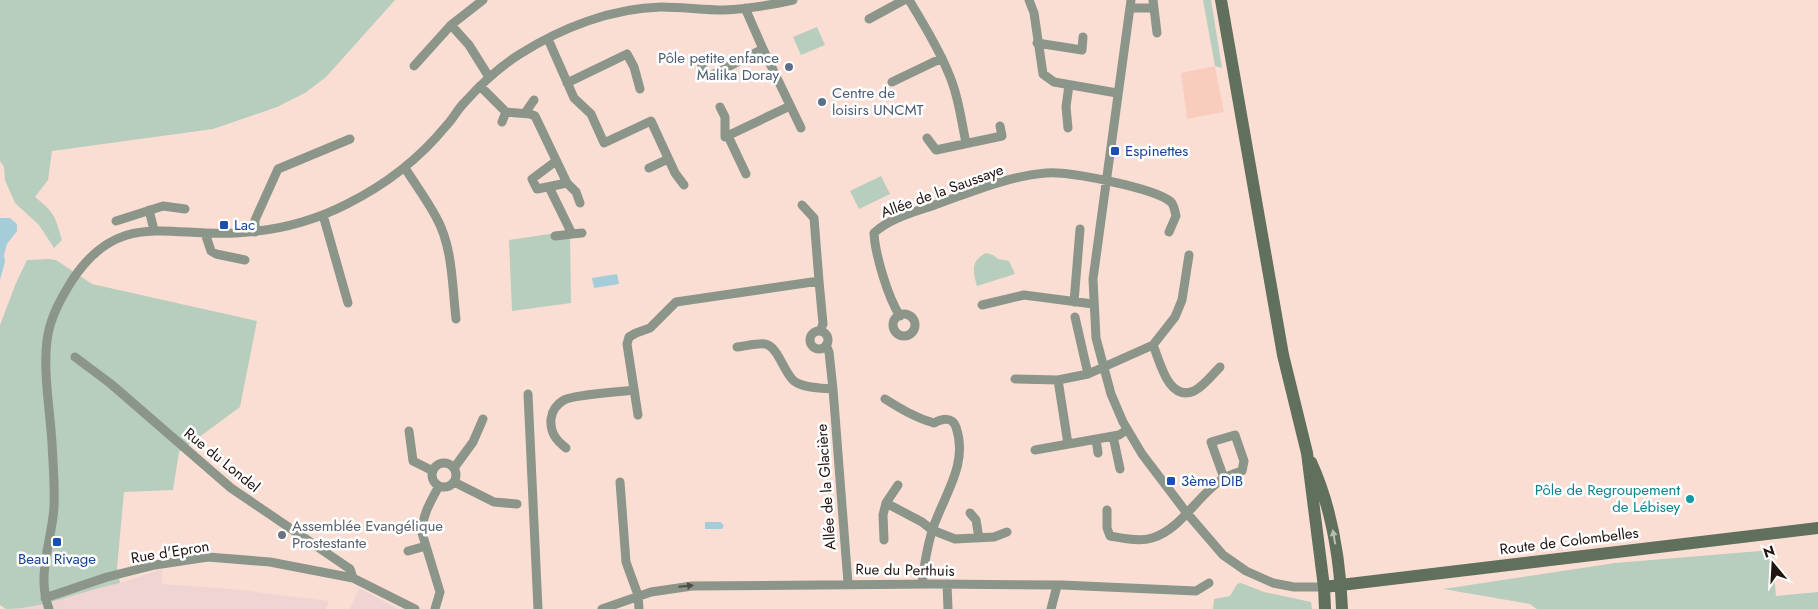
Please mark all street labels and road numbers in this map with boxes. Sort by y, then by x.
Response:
street label: Allée de la Saussaye [877,158,1007,223]
street label: Rue du Londel [179,423,265,497]
street label: Allée de la Glacière [811,423,841,551]
street label: Route de Colombelles [1498,522,1640,560]
street label: Rue d'Epron [129,535,211,569]
street label: Rue du Perthuis [855,558,955,582]

